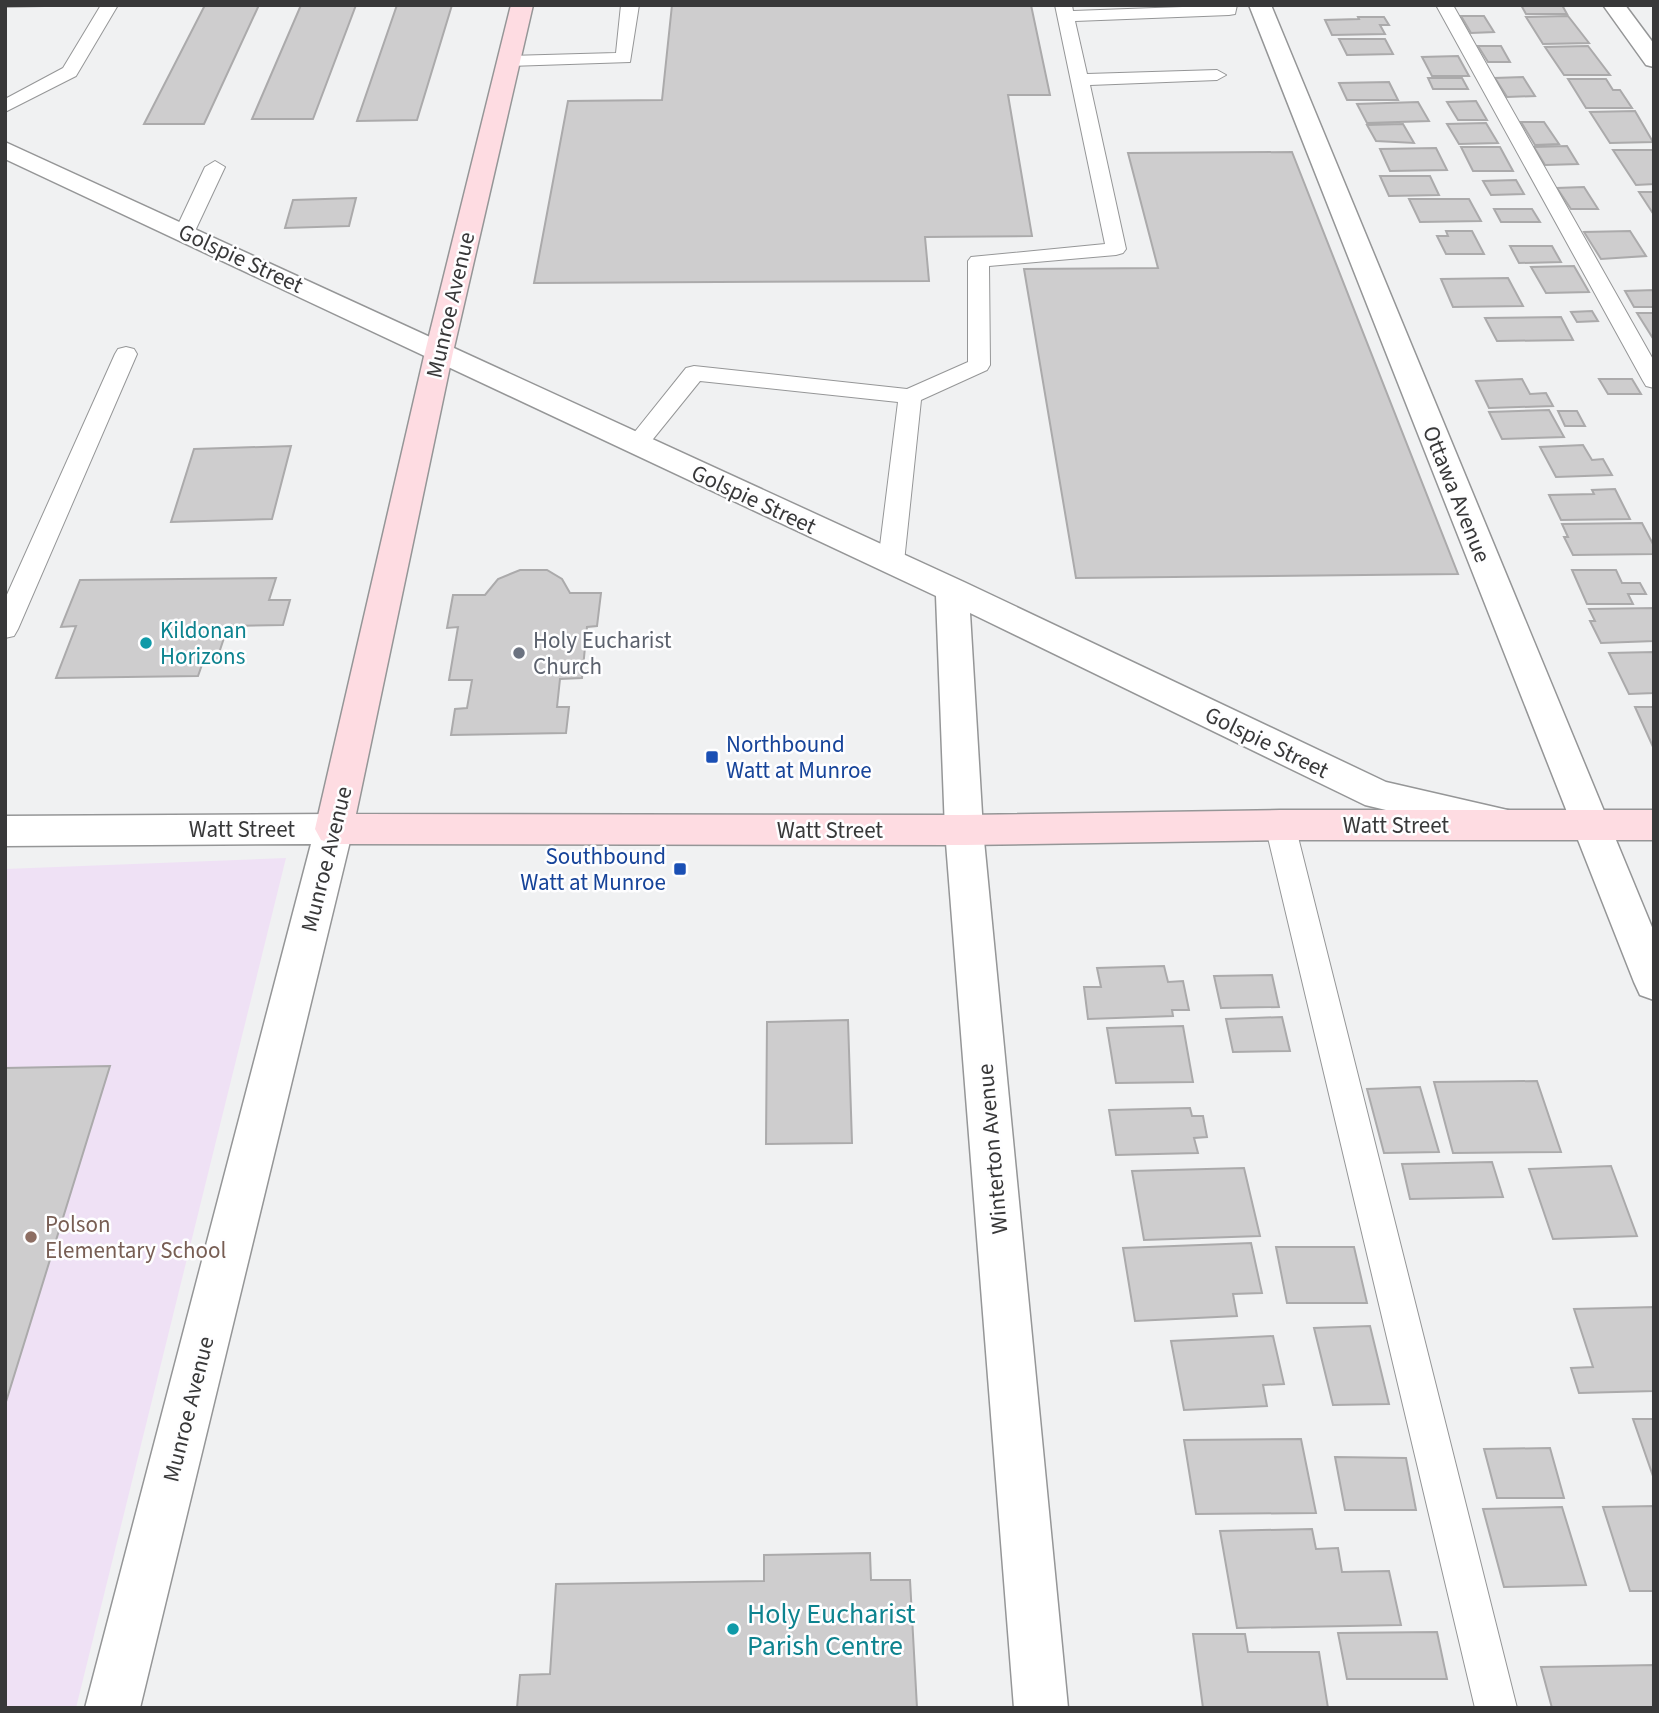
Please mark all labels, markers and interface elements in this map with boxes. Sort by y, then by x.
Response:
street label: Golspie Street [173,215,309,302]
street label: Munroe Avenue [418,229,483,381]
street label: Ottawa Avenue [1414,421,1499,568]
street label: Golspie Street [686,456,822,543]
place label: Kildonan Horizons [160,614,247,673]
place label: Holy Eucharist Church [533,624,672,683]
marker: Kildonan Horizons [138,635,154,651]
marker: Holy Eucharist Church [511,645,527,661]
street label: Golspie Street [1199,698,1335,787]
place label: Northbound Watt at Munroe [726,728,872,787]
marker: Northbound Watt at Munroe [704,749,720,765]
street label: Munroe Avenue [292,783,361,935]
street label: Watt Street [1343,809,1449,842]
street label: Watt Street [189,813,295,846]
street label: Watt Street [777,814,883,847]
place label: Southbound Watt at Munroe [520,840,666,899]
marker: Southbound Watt at Munroe [672,861,688,877]
street label: Winterton Avenue [969,1062,1016,1236]
place label: Polson Elementary School [45,1208,226,1267]
marker: Polson Elementary School [23,1229,39,1245]
street label: Munroe Avenue [154,1333,223,1485]
place label: Holy Eucharist Parish Centre [747,1594,916,1666]
marker: Holy Eucharist Parish Centre [725,1621,741,1637]

